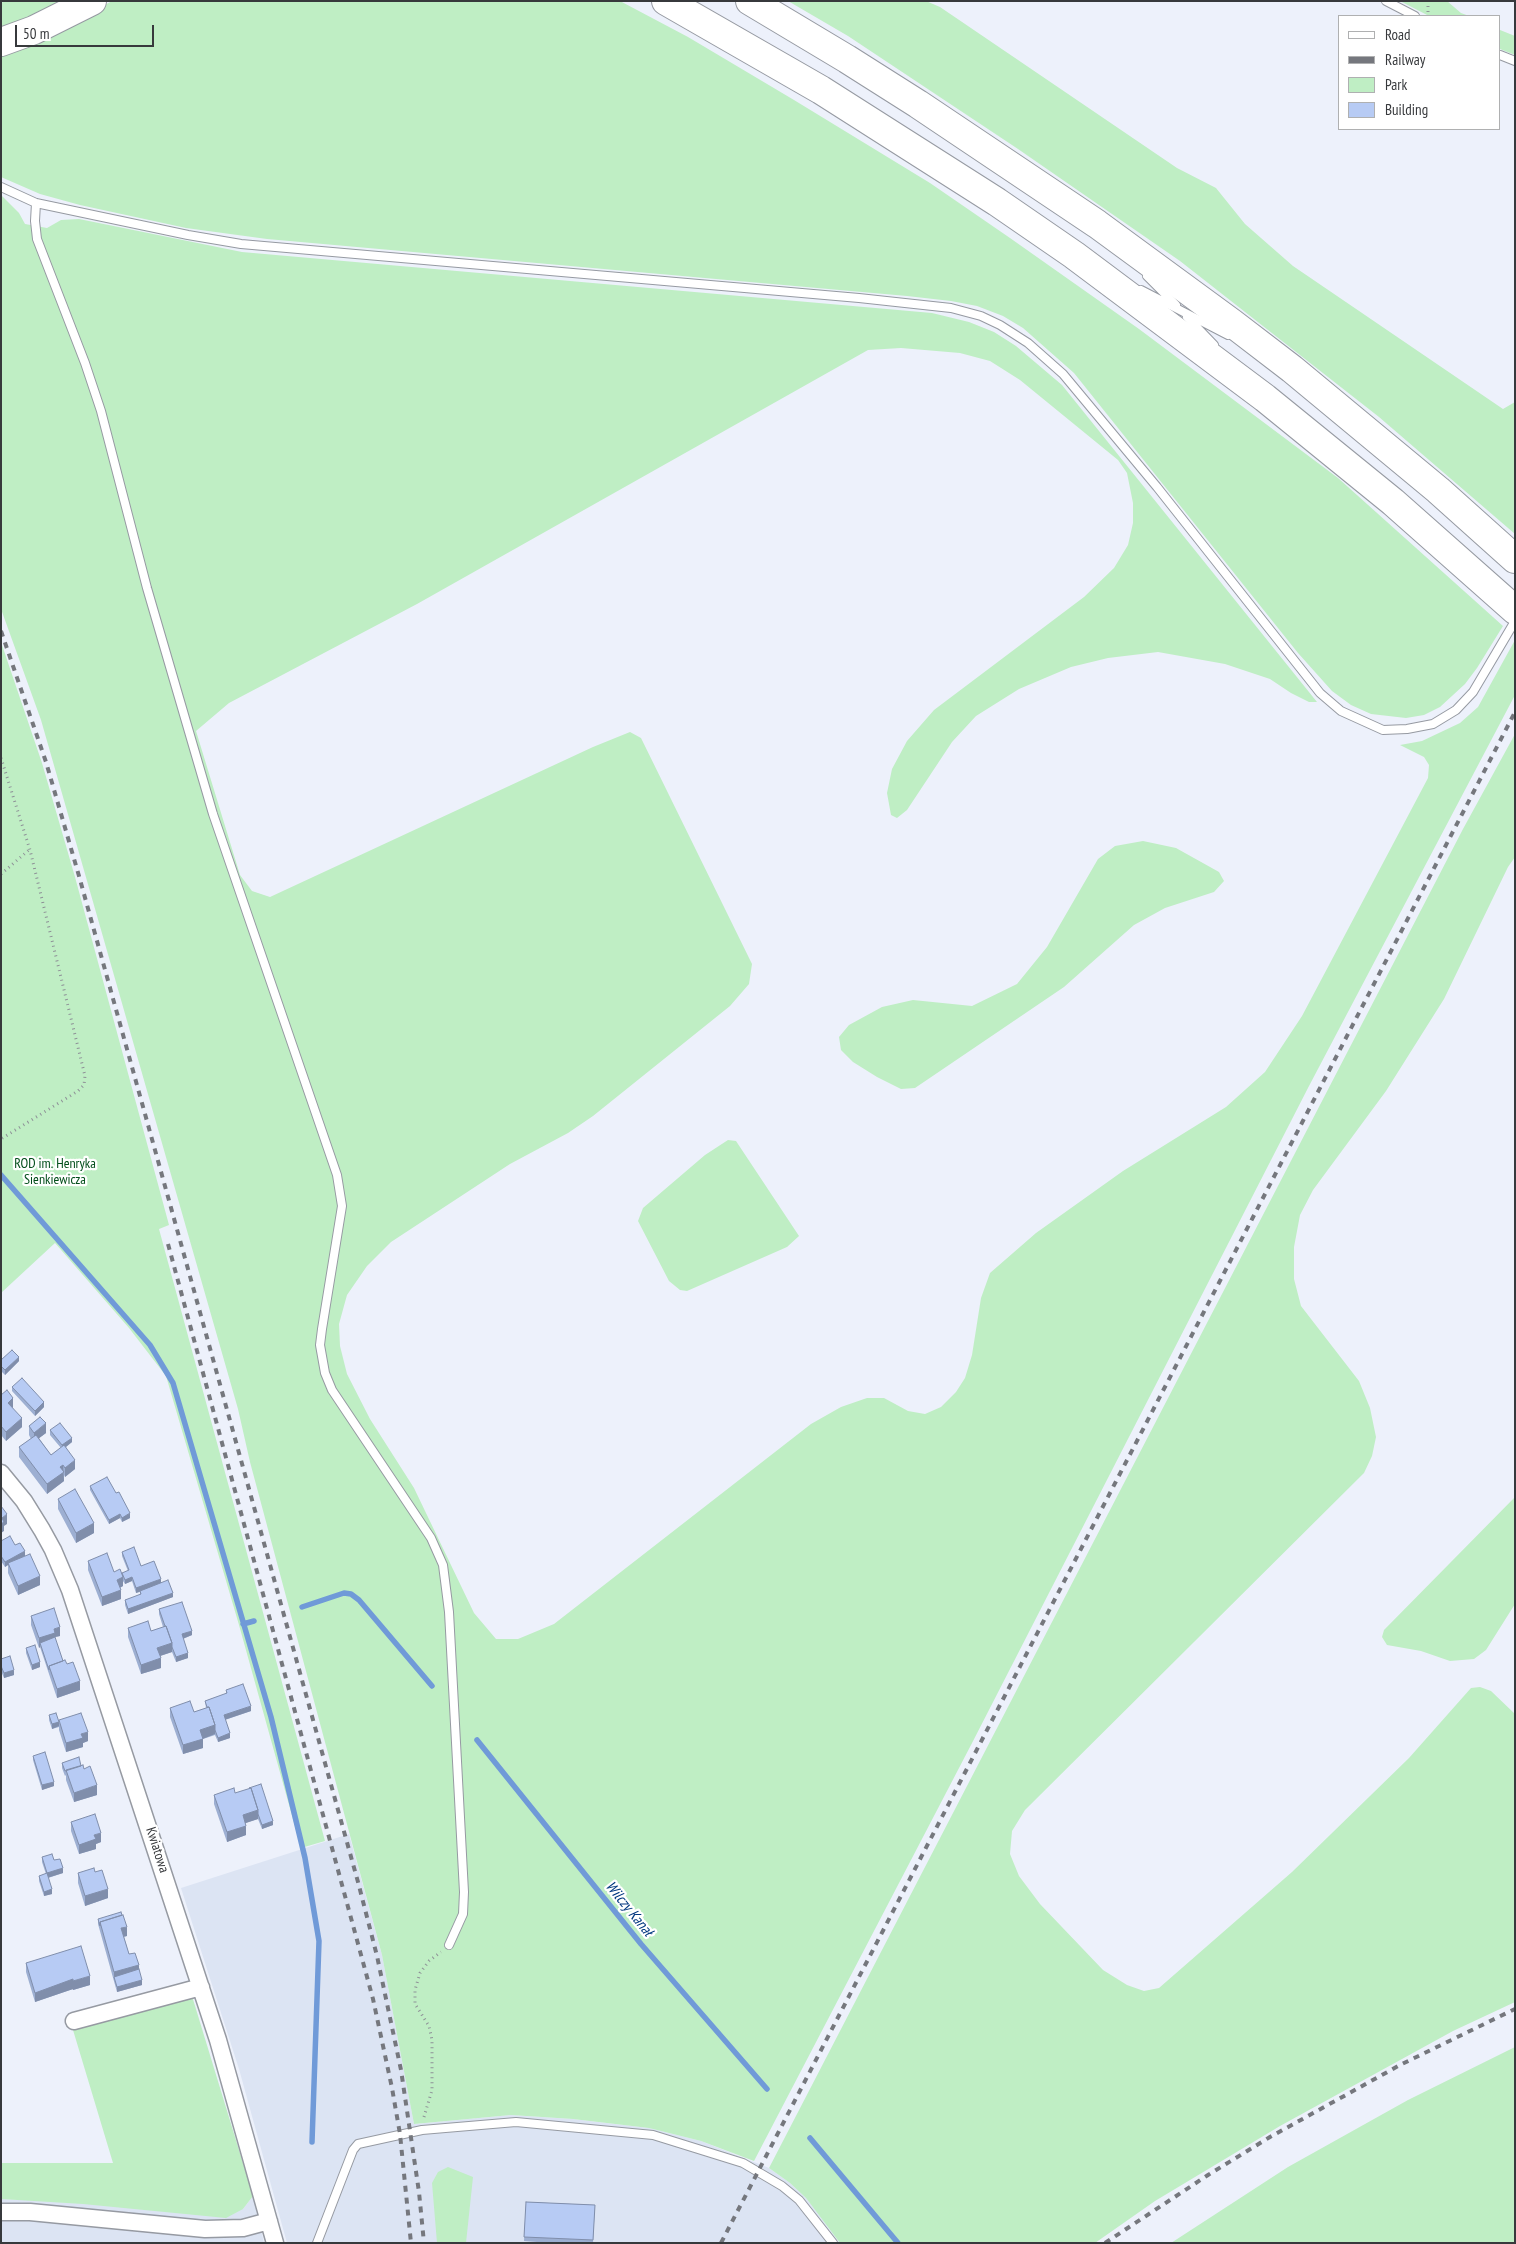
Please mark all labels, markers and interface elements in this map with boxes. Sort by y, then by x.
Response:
scale bar [18,15,156,47]
legend [1338,15,1501,130]
text: 50 m [23,24,49,43]
text: Road [1385,25,1411,44]
text: Railway [1385,50,1425,69]
text: Park [1385,75,1407,94]
text: Building [1385,100,1428,119]
park label: ROD im. Henryka Sienkiewicza [14,1156,96,1188]
street label: Kwiatowa [142,1825,172,1875]
water label: Wilczy Kanał [601,1878,657,1940]

